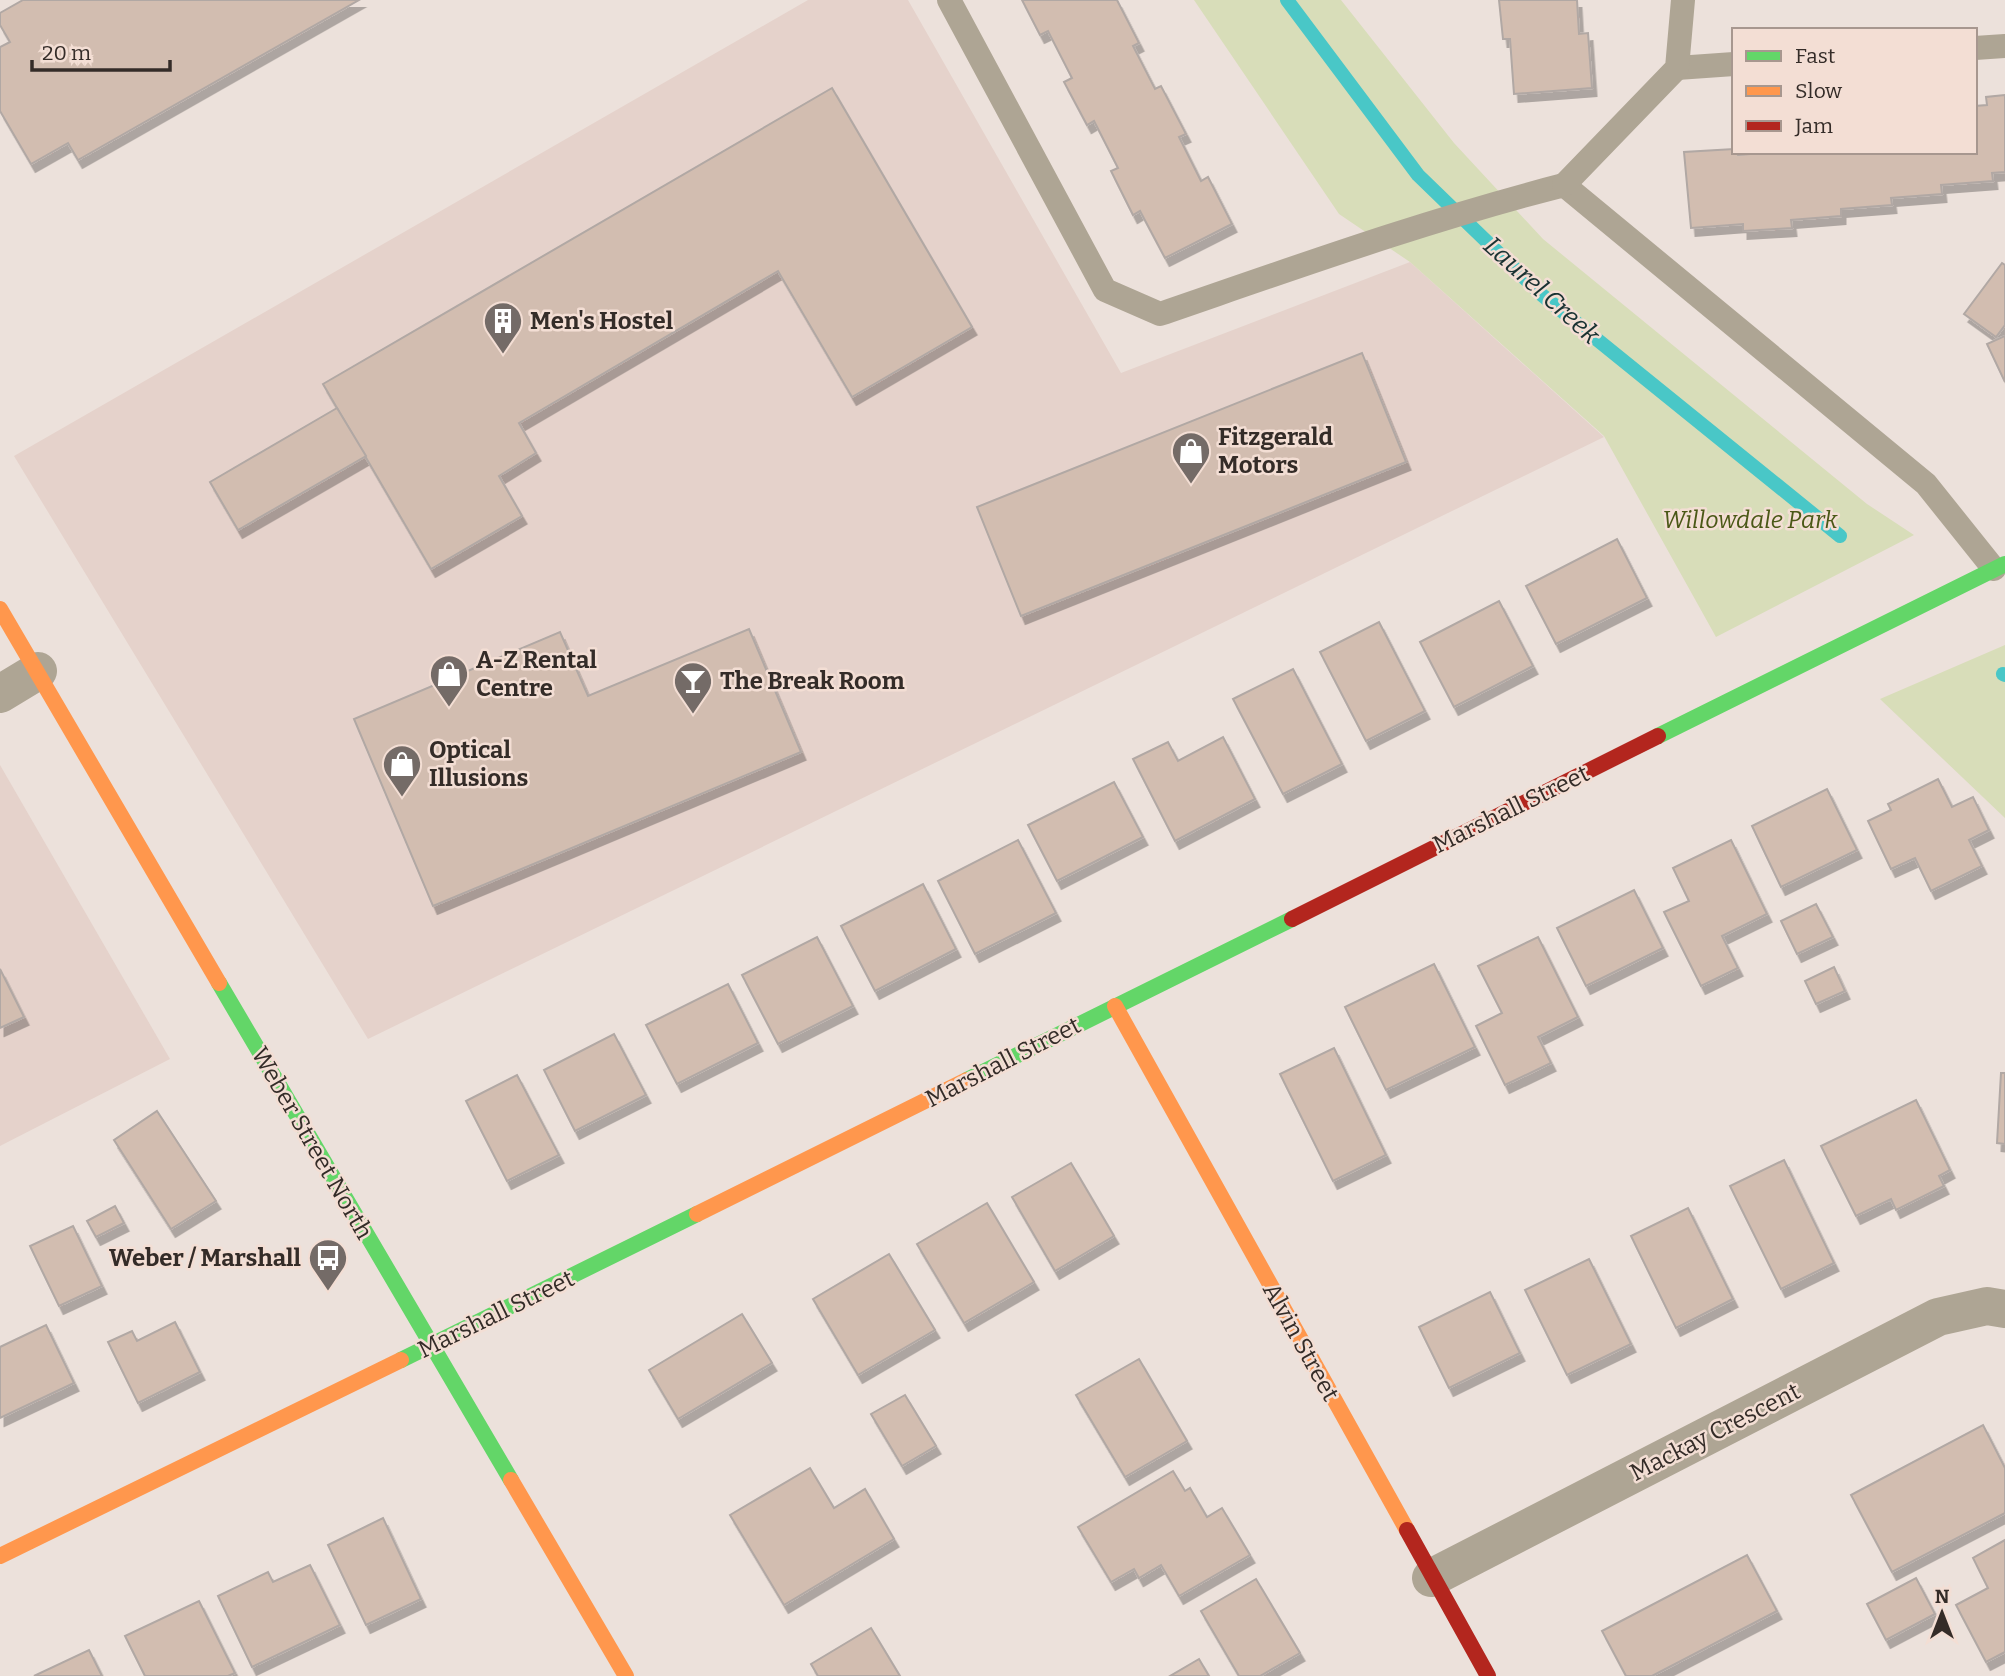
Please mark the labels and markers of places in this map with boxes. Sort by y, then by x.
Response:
building icon: Men's Hostel [482,300,524,355]
place label: Men's Hostel [530,307,674,335]
place label: Fitzgerald Motors [1218,423,1333,479]
shop icon: Fitzgerald Motors [1170,430,1212,485]
place label: A-Z Rental Centre [476,646,597,702]
shop icon: A-Z Rental Centre [428,653,470,708]
bar icon: The Break Room [672,660,714,715]
place label: The Break Room [720,667,905,695]
place label: Optical Illusions [429,736,529,792]
shop icon: Optical Illusions [381,743,423,798]
bus stop icon: Weber / Marshall [307,1237,349,1292]
place label: Weber / Marshall [109,1244,302,1272]

